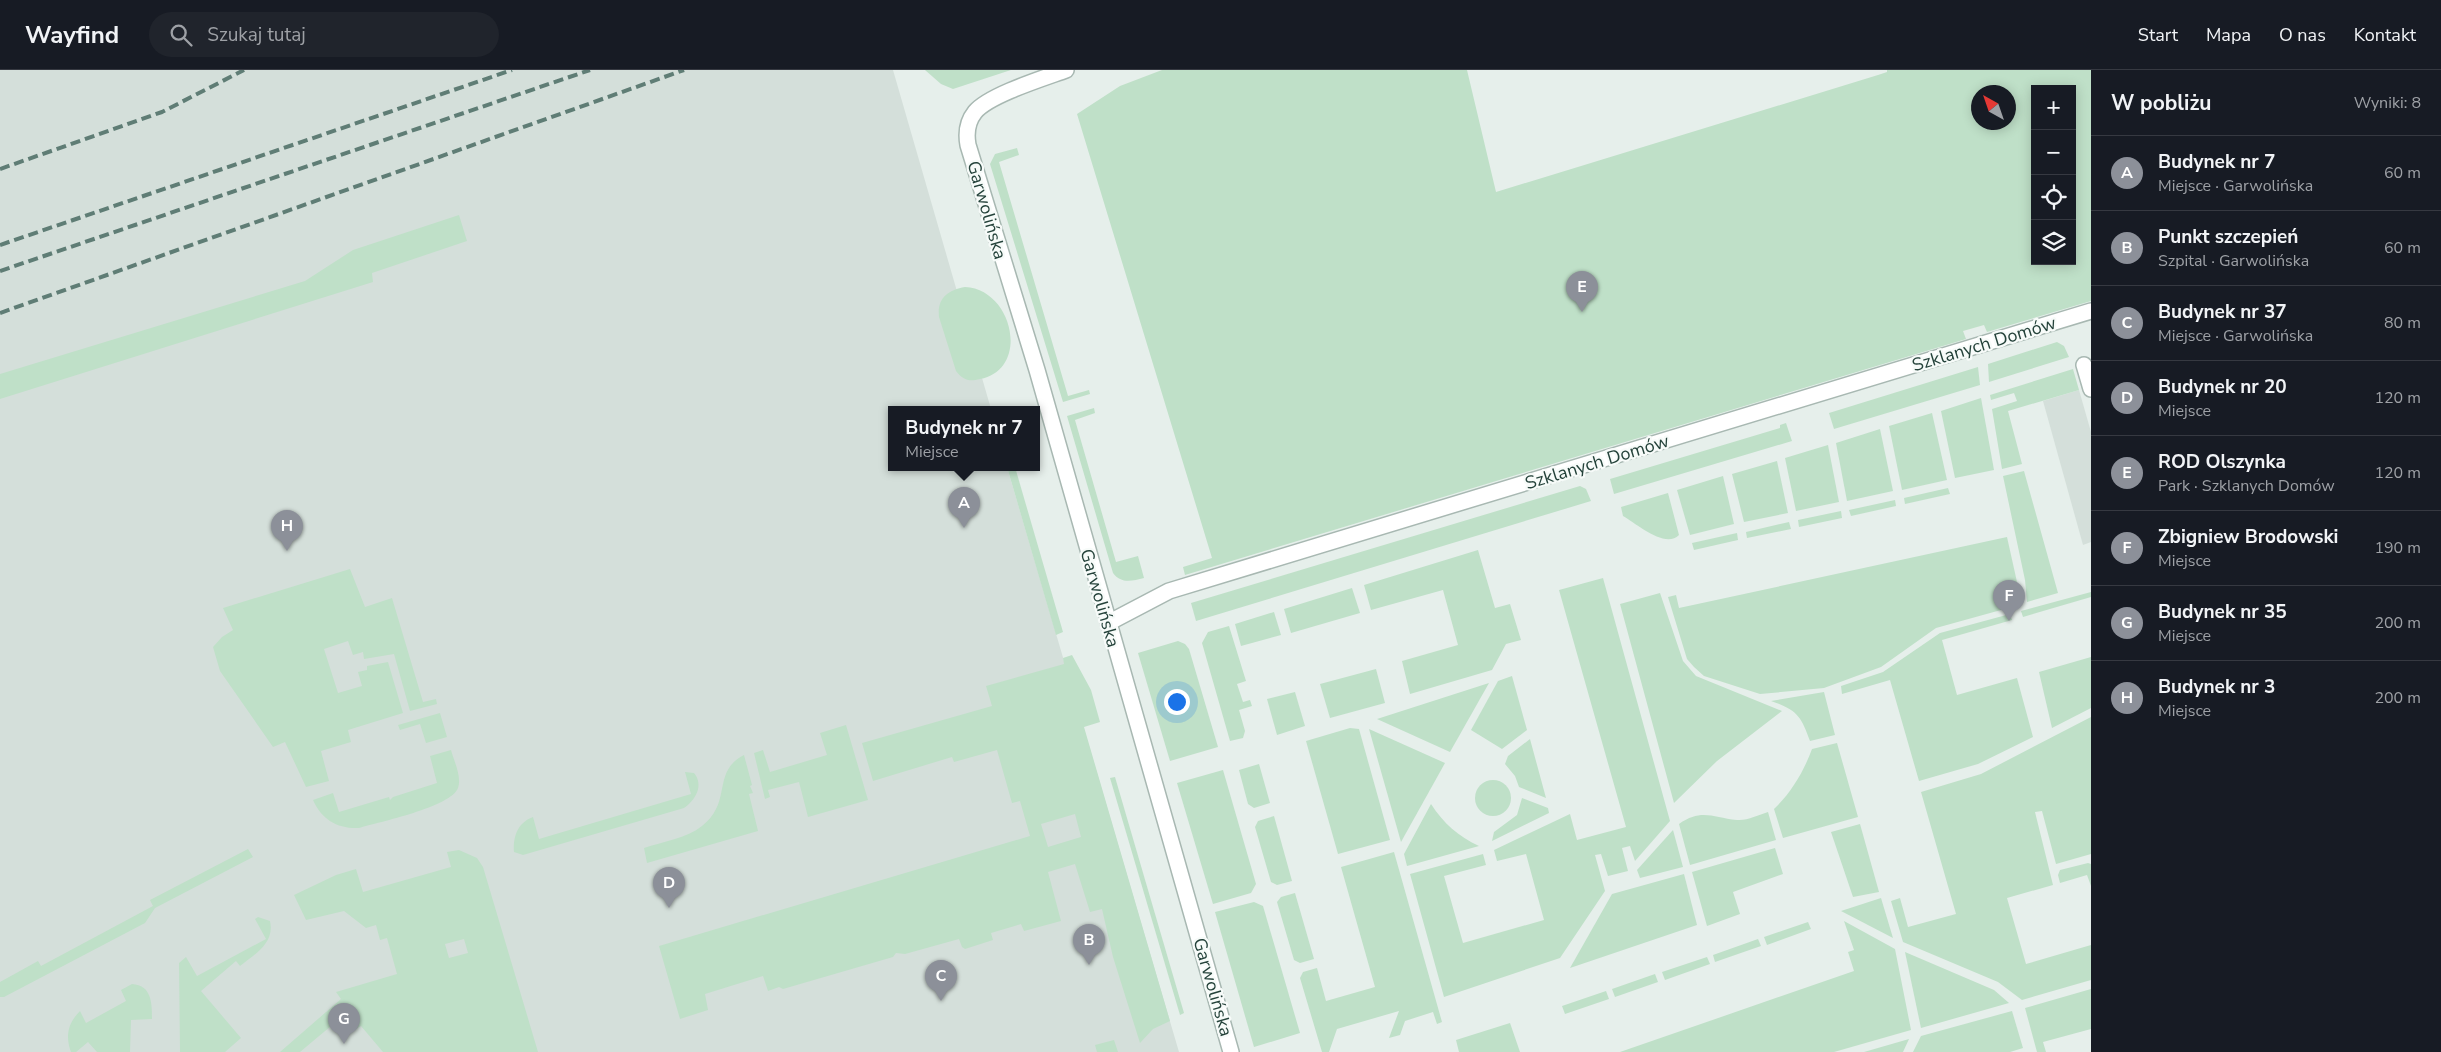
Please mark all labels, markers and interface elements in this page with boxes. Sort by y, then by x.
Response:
search box [149,12,499,57]
text: Wayfind [25,19,119,51]
icon: search [167,21,195,49]
text: Szukaj tutaj [207,22,306,48]
text: Start [2138,23,2178,47]
text: Mapa [2206,23,2251,47]
text: O nas [2279,23,2326,47]
text: Kontakt [2354,23,2416,47]
north arrow [1971,85,2016,130]
map controls [2031,85,2076,265]
button: + [2031,85,2076,130]
text: W pobliżu [2111,89,2212,117]
text: Wyniki: 8 [2354,92,2421,114]
button: − [2031,130,2076,175]
text: Budynek nr 7 [2158,149,2275,175]
street label: Garwolińska [961,158,1013,262]
text: A [2121,162,2133,184]
text: 60 m [2384,162,2421,184]
button: locate [2031,175,2076,220]
text: Miejsce · Garwolińska [2158,175,2313,197]
button: layers [2031,220,2076,265]
text: Punkt szczepień [2158,224,2298,250]
text: B [2121,237,2133,259]
text: 60 m [2384,237,2421,259]
text: Szpital · Garwolińska [2158,250,2309,272]
pin: E [1566,271,1598,312]
text: Budynek nr 37 [2158,299,2287,325]
street label: Szklanych Domów [1909,311,2059,377]
text: C [2122,312,2132,334]
text: 80 m [2384,312,2421,334]
text: Miejsce · Garwolińska [2158,325,2313,347]
text: Budynek nr 20 [2158,374,2287,400]
text: D [2121,387,2133,409]
text: 120 m [2374,387,2421,409]
text: Miejsce [2158,400,2211,422]
popup [888,406,1040,471]
text: Budynek nr 7 [905,415,1023,441]
street label: Szklanych Domów [1522,429,1672,495]
text: Miejsce [905,441,958,463]
text: ROD Olszynka [2158,449,2286,475]
text: E [2122,462,2132,484]
text: 120 m [2374,462,2421,484]
text: Park · Szklanych Domów [2158,475,2335,497]
pin: A [948,487,980,528]
pin: H [271,510,303,551]
text: Zbigniew Brodowski [2158,524,2338,550]
text: F [2123,537,2132,559]
text: 190 m [2374,537,2421,559]
street label: Garwolińska [1074,546,1126,650]
text: Miejsce [2158,550,2211,572]
pin: F [1993,580,2025,621]
text: Budynek nr 35 [2158,599,2287,625]
text: G [2121,612,2133,634]
text: 200 m [2374,612,2421,634]
text: Miejsce [2158,625,2211,647]
text: Budynek nr 3 [2158,674,2275,700]
text: H [2121,687,2133,709]
text: 200 m [2374,687,2421,709]
your location [1164,689,1190,715]
text: Miejsce [2158,700,2211,722]
pin: D [653,867,685,908]
pin: B [1073,924,1105,965]
street label: Garwolińska [1187,935,1239,1039]
pin: C [925,960,957,1001]
pin: G [328,1003,360,1044]

